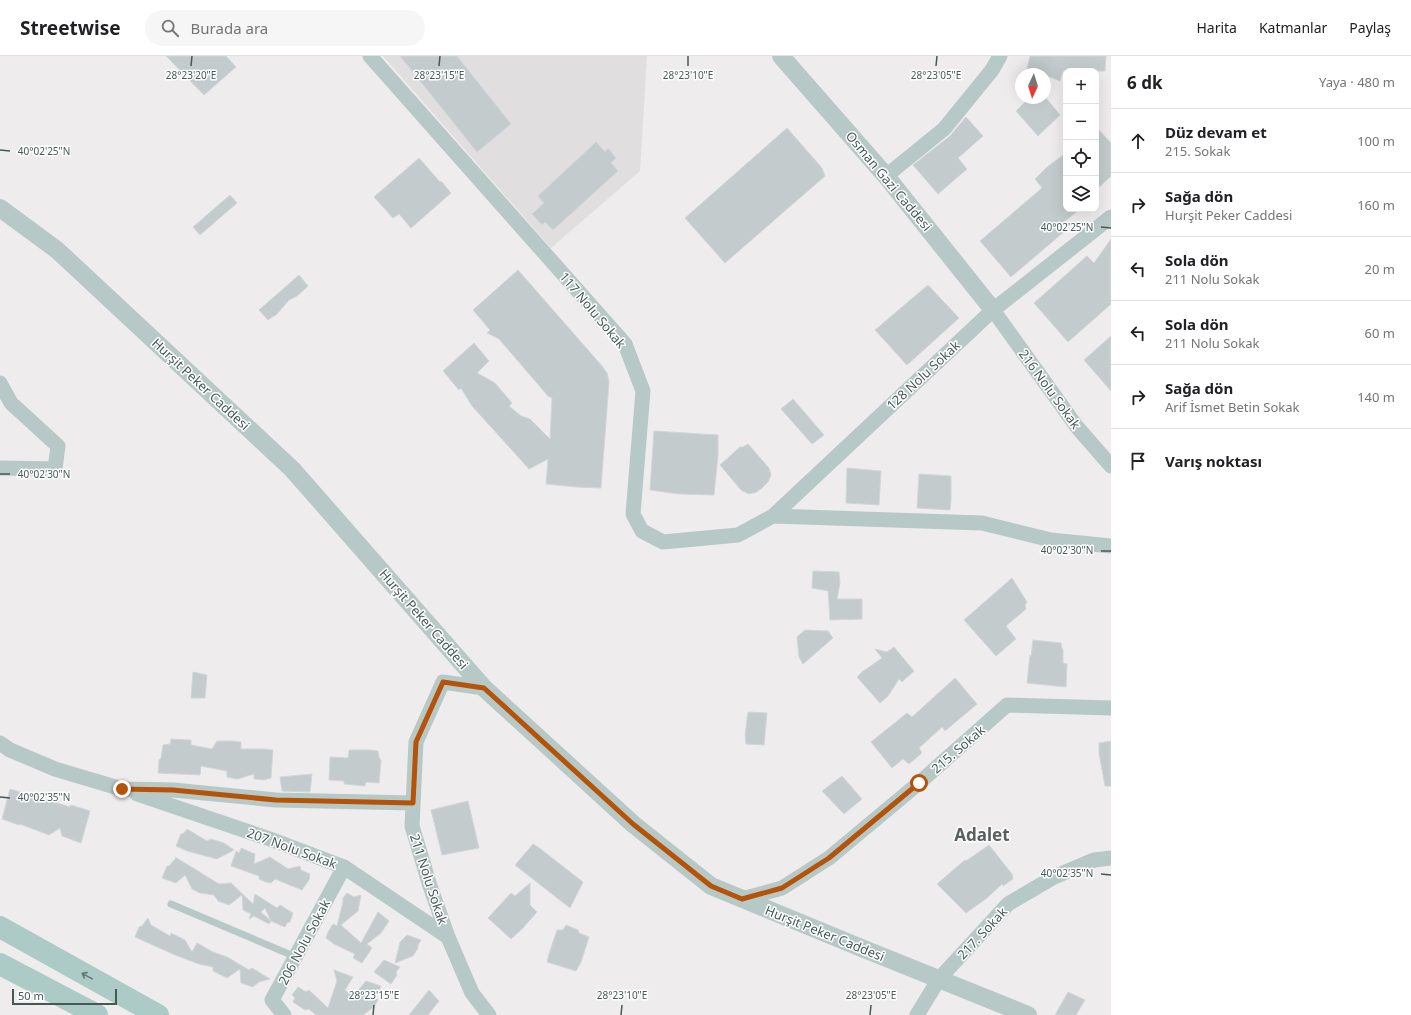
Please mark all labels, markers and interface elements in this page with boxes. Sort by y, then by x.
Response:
search box [145,10,425,46]
text: Streetwise [20,15,121,41]
icon: search [159,17,181,39]
text: Burada ara [191,18,268,38]
text: Harita [1196,18,1237,37]
text: Katmanlar [1259,18,1327,37]
text: Paylaş [1349,18,1391,37]
text: 28°23'20"E [166,68,216,82]
text: 28°23'15"E [414,68,464,82]
text: 28°23'10"E [663,68,713,82]
text: 28°23'05"E [911,68,961,82]
north arrow [1015,68,1051,104]
map controls [1063,68,1099,212]
button: + [1063,68,1099,104]
text: 6 dk [1127,71,1162,94]
text: Yaya · 480 m [1319,73,1395,91]
button: − [1063,104,1099,140]
text: Düz devam et [1165,122,1267,142]
street label: Osman Gazi Caddesi [842,127,936,235]
icon: ahead [1127,130,1149,152]
text: 100 m [1357,132,1395,150]
button: locate [1063,140,1099,176]
text: 215. Sokak [1165,142,1230,160]
text: 40°02'25"N [18,144,70,158]
button: layers [1063,176,1099,212]
text: Sağa dön [1165,186,1233,206]
icon: right [1127,194,1149,216]
text: 160 m [1357,196,1395,214]
text: Hurşit Peker Caddesi [1165,206,1292,224]
text: 40°02'25"N [1041,220,1093,234]
text: Sola dön [1165,250,1229,270]
icon: left [1127,258,1149,280]
text: 20 m [1365,260,1395,278]
street label: 117 Nolu Sokak [556,268,630,352]
text: 211 Nolu Sokak [1165,270,1259,288]
text: Sola dön [1165,314,1229,334]
icon: left [1127,322,1149,344]
text: 60 m [1365,324,1395,342]
street label: Hurşit Peker Caddesi [148,334,254,434]
text: 211 Nolu Sokak [1165,334,1259,352]
street label: 128 Nolu Sokak [882,336,964,414]
street label: 216 Nolu Sokak [1015,346,1085,433]
text: Sağa dön [1165,378,1233,398]
icon: right [1127,386,1149,408]
text: 140 m [1357,388,1395,406]
text: Arif İsmet Betin Sokak [1165,398,1300,416]
icon: arrive [1127,450,1149,472]
text: Varış noktası [1165,451,1262,471]
text: 40°02'30"N [18,467,70,481]
text: 40°02'30"N [1041,543,1093,557]
street label: Hurşit Peker Caddesi [375,565,473,673]
street label: 215. Sokak [927,721,989,777]
route start [910,774,928,792]
route end [113,780,131,798]
text: 40°02'35"N [18,790,70,804]
street label: 207 Nolu Sokak [245,823,339,873]
district label: Adalet [954,823,1010,846]
street label: 211 Nolu Sokak [406,831,452,927]
text: 40°02'35"N [1041,866,1093,880]
street label: 206 Nolu Sokak [274,896,334,988]
street label: Hurşit Peker Caddesi [763,901,887,965]
street label: 217. Sokak [953,903,1011,963]
one-way arrow [81,971,93,979]
scale bar [12,987,117,1006]
text: 50 m [18,988,44,1003]
text: 28°23'15"E [349,988,399,1002]
text: 28°23'10"E [597,988,647,1002]
text: 28°23'05"E [846,988,896,1002]

